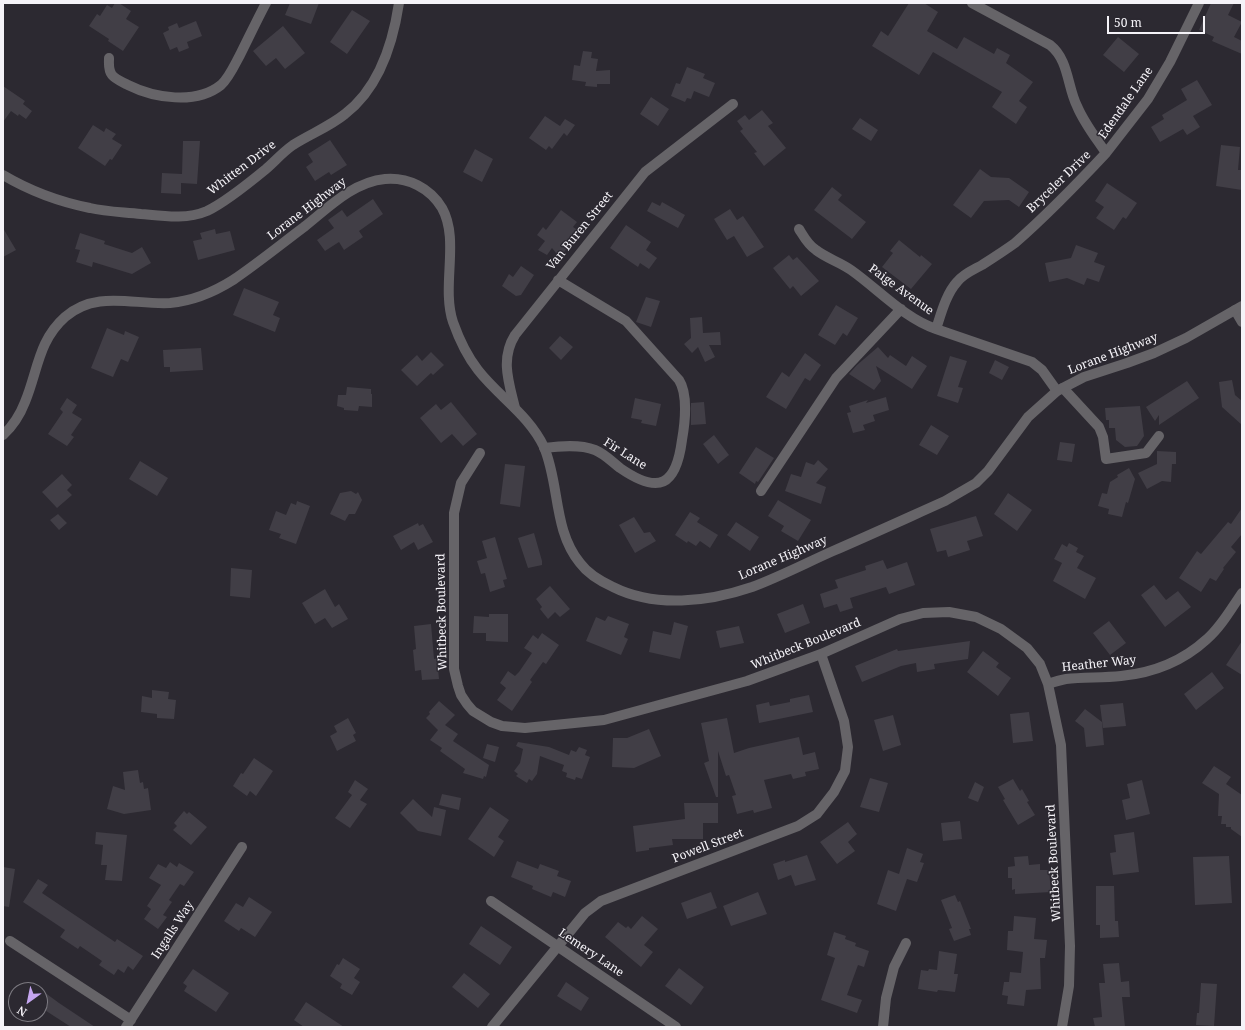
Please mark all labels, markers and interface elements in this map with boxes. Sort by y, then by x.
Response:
scale bar [1109,8,1207,34]
text: 50 m [1114,14,1142,31]
street label: Edendale Lane [1096,64,1156,142]
street label: Whitten Drive [205,138,279,198]
street label: Bryceler Drive [1024,148,1094,216]
street label: Lorane Highway [265,175,349,243]
street label: Van Buren Street [544,189,616,273]
street label: Paige Avenue [866,262,936,318]
street label: Lorane Highway [1066,330,1160,378]
street label: Fir Lane [601,435,649,473]
street label: Lorane Highway [736,533,830,583]
street label: Whitbeck Boulevard [434,553,450,671]
street label: Whitbeck Boulevard [749,615,863,673]
street label: Heather Way [1061,653,1137,675]
street label: Whitbeck Boulevard [1044,804,1064,922]
street label: Powell Street [670,826,746,866]
street label: Ingalls Way [149,898,197,962]
street label: Lemery Lane [556,926,626,980]
north arrow [8,982,48,1022]
text: N [14,1003,29,1020]

